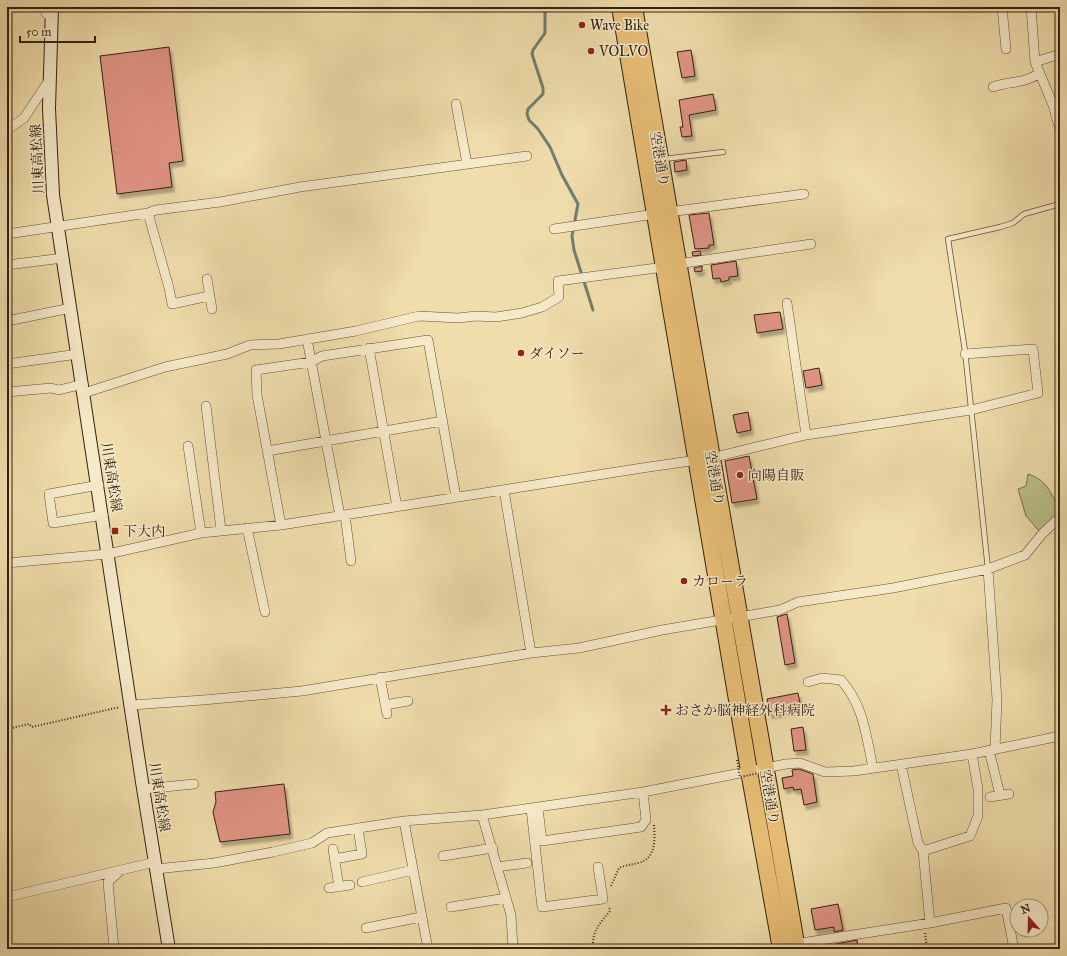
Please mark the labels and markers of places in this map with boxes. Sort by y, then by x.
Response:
place label: Wave Bike [590,17,649,34]
marker: Wave Bike [577,20,587,30]
place label: VOLVO [598,43,648,60]
marker: VOLVO [586,46,596,56]
place label: ダイソー [529,345,585,362]
marker: ダイソー [516,348,526,358]
place label: 向陽自販 [748,467,804,484]
marker: 向陽自販 [735,470,745,480]
place label: 下大内 [123,523,165,540]
marker: 下大内 [110,526,120,536]
place label: カローラ [692,573,748,590]
marker: カローラ [679,576,689,586]
place label: おさか脳神経外科病院 [675,702,815,719]
marker: おさか脳神経外科病院 [660,704,672,716]

